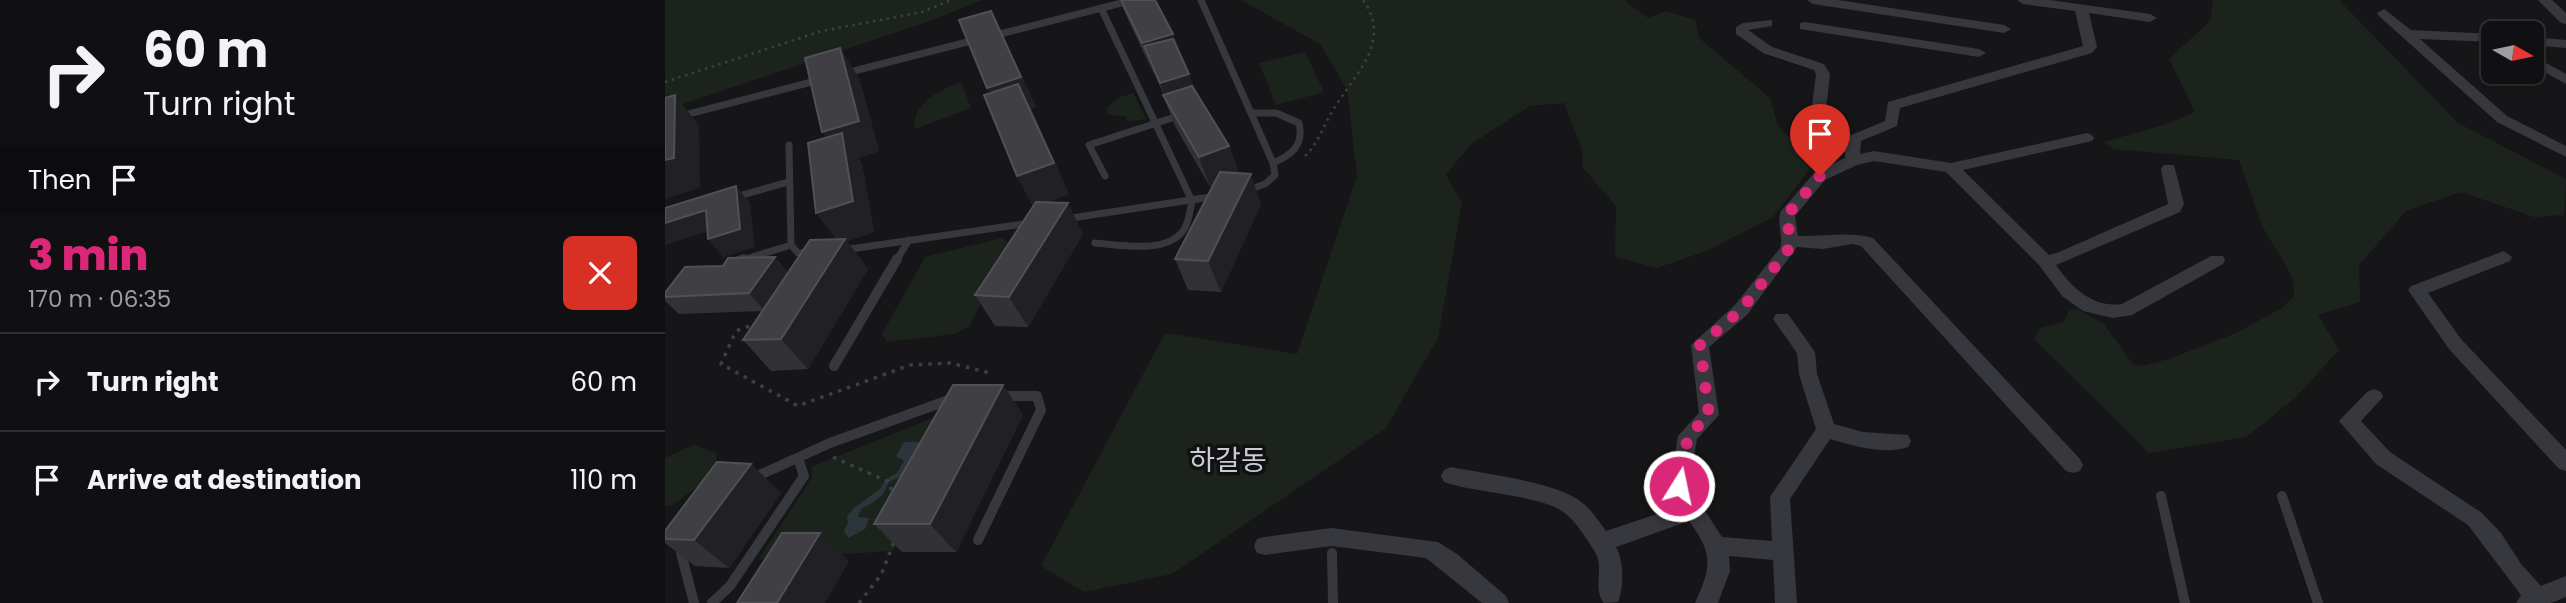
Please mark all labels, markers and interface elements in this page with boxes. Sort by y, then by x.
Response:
text: 60 m [143,16,268,84]
north arrow [2481,21,2545,84]
map controls [2481,21,2544,84]
icon: right [28,28,119,119]
text: Turn right [143,81,295,126]
pin [1790,104,1850,176]
icon: arrive [1801,115,1839,153]
icon: arrive [105,161,143,199]
text: Then [28,162,91,198]
text: 3 min [28,226,148,285]
button: close [563,236,637,310]
text: 170 m · 06:35 [28,283,171,315]
icon: right [28,363,66,401]
text: Turn right [87,364,219,400]
text: 60 m [570,364,637,400]
district label: 하갈동 [1189,441,1267,480]
position arrow [1642,449,1716,523]
icon: arrive [28,461,66,499]
text: Arrive at destination [87,462,362,498]
text: 110 m [570,462,637,498]

